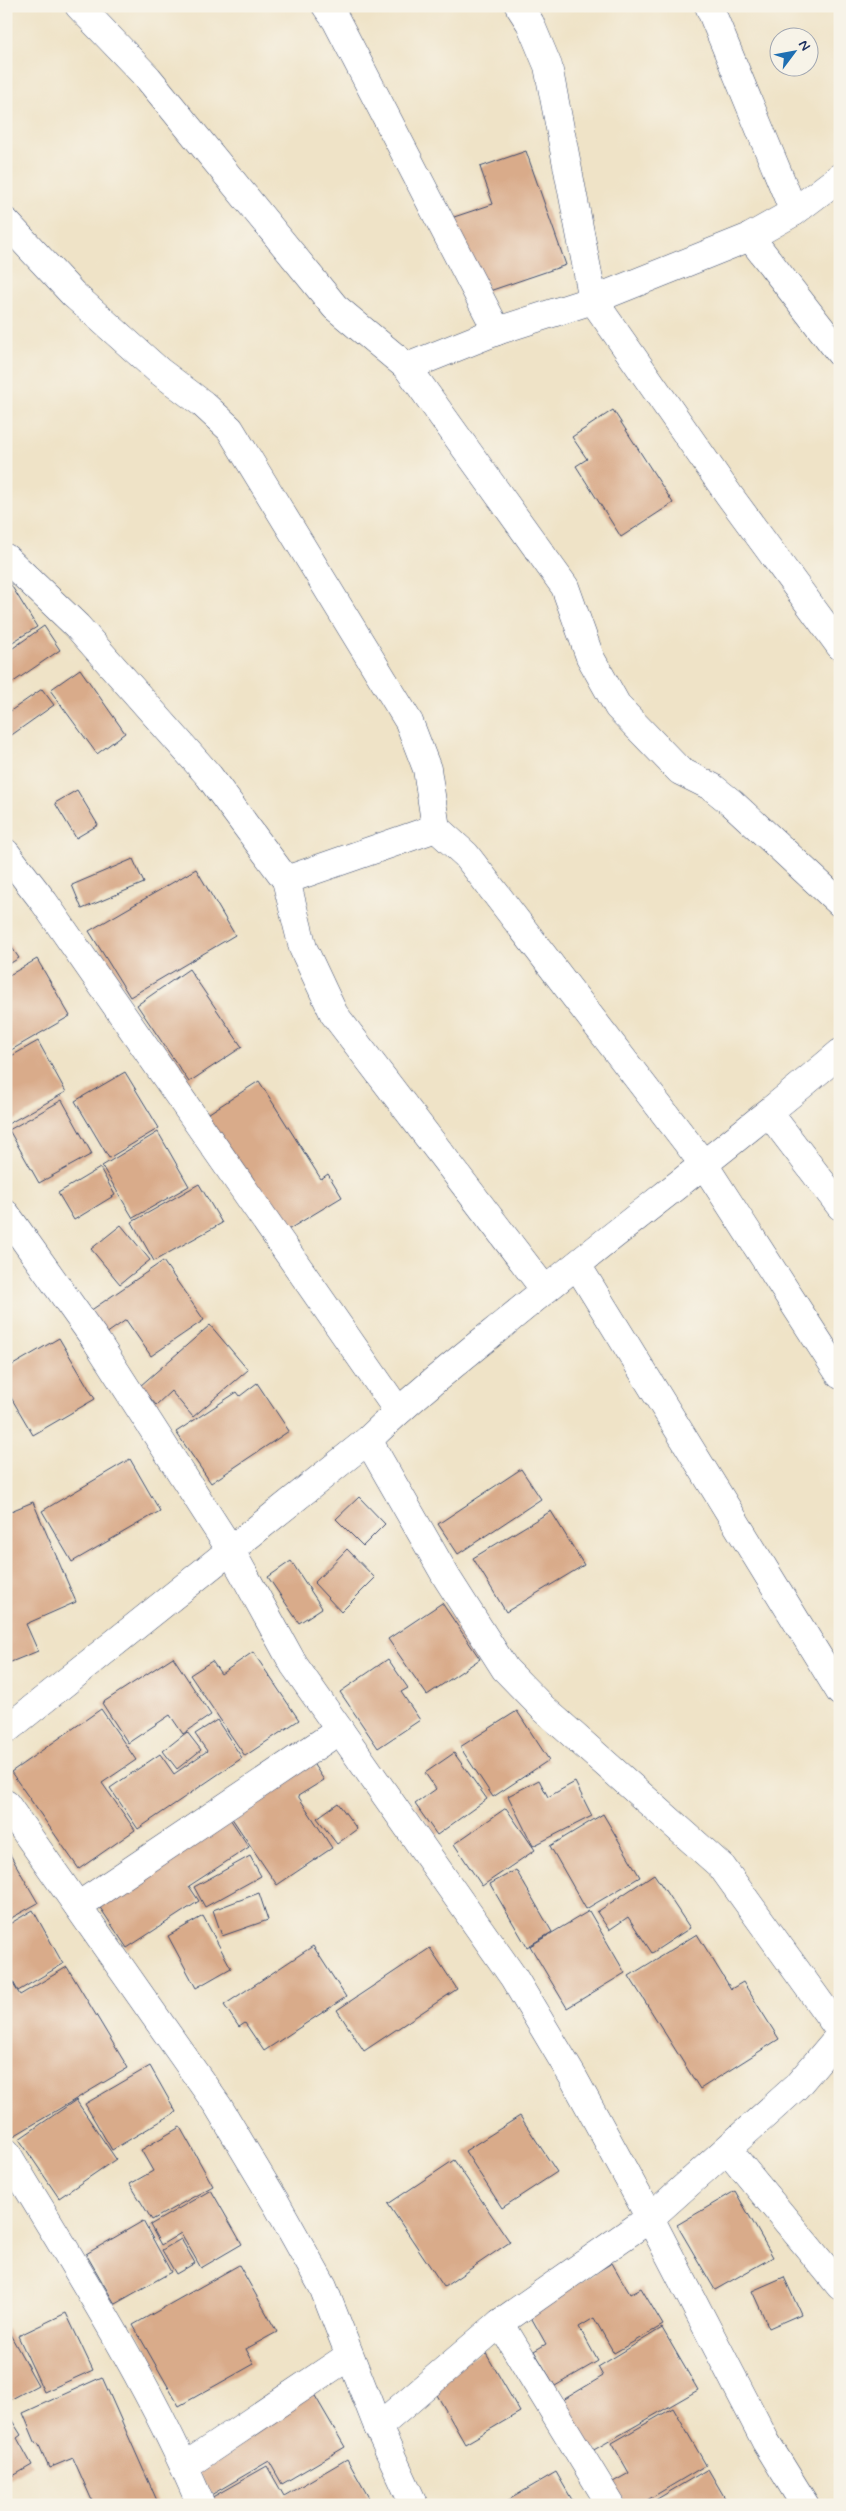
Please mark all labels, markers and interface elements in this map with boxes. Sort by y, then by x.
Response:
north arrow [768,28,818,78]
text: N [794,37,814,54]

